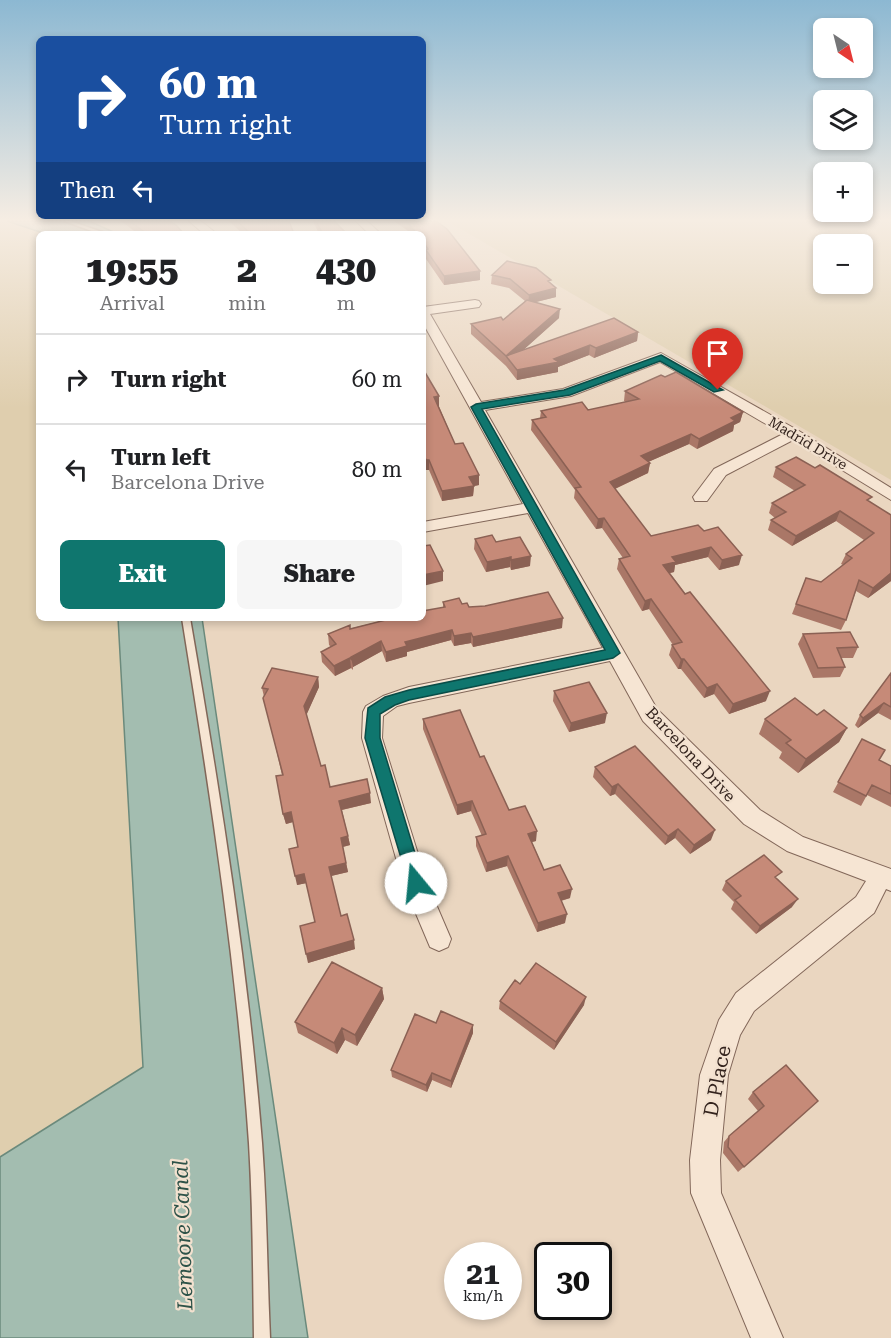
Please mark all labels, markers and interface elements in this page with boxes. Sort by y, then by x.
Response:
north arrow [813,18,873,78]
map controls [813,18,873,294]
text: 60 m [159,59,257,108]
icon: right [60,60,138,138]
button: layers [813,90,873,150]
text: Turn right [159,109,292,141]
button: + [813,162,873,222]
icon: left [127,174,160,207]
text: Then [60,178,115,203]
button: − [813,234,873,294]
text: 19:55 [86,249,178,291]
text: 2 [237,249,257,291]
text: 430 [316,249,376,291]
text: Arrival [100,291,165,315]
text: min [228,291,266,315]
text: m [337,291,355,315]
pin [692,328,743,390]
icon: arrive [701,337,734,370]
icon: right [60,363,93,396]
text: Turn right [111,367,226,392]
text: 60 m [352,367,402,392]
street label: Madrid Drive [766,413,850,473]
text: Turn left [111,445,211,470]
icon: left [60,453,93,486]
text: 80 m [352,457,402,482]
text: Barcelona Drive [111,470,265,494]
button: Exit [60,540,225,609]
button: Share [237,540,402,609]
street label: Barcelona Drive [642,703,740,806]
position arrow [384,851,448,915]
street label: D Place [698,1043,736,1119]
water label: Lemoore Canal [168,1159,198,1312]
speed limit sign: 30 [534,1242,612,1320]
text: 21 [466,1256,500,1291]
text: km/h [463,1287,503,1305]

